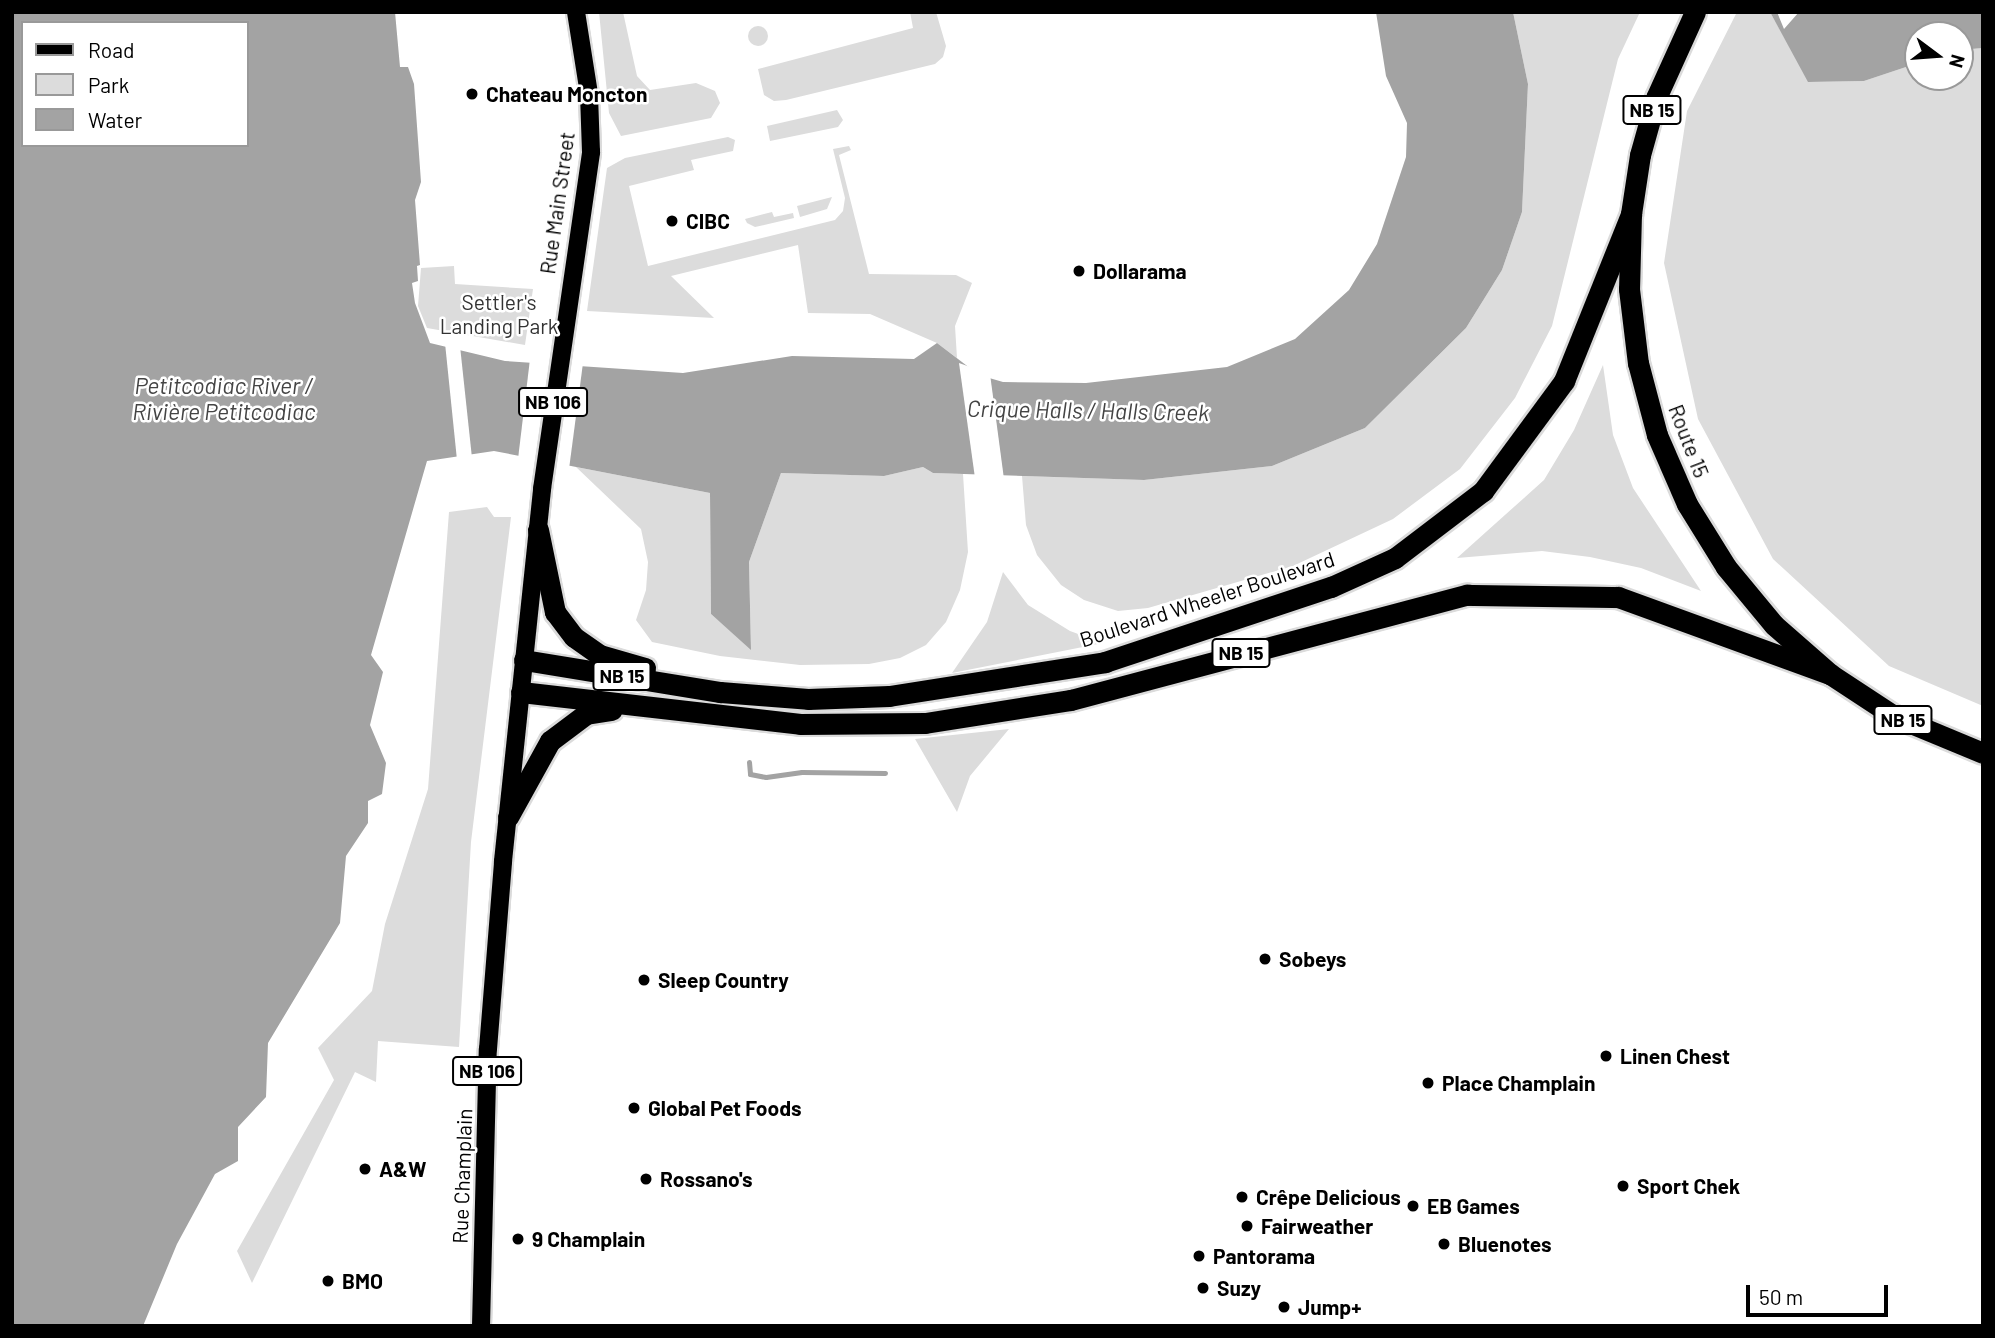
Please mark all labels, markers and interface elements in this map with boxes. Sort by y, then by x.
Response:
legend [21,21,248,147]
north arrow [1904,21,1974,91]
text: Road [88,37,134,62]
text: N [1945,52,1971,71]
text: Park [88,72,129,97]
place label: Chateau Moncton [486,81,647,107]
marker: Chateau Moncton [464,86,480,102]
road number: NB 15 [1622,94,1682,125]
text: Water [88,107,142,132]
street label: Rue Main Street [535,130,579,276]
place label: CIBC [686,208,730,234]
marker: CIBC [664,213,680,229]
place label: Dollarama [1093,258,1187,284]
marker: Dollarama [1071,263,1087,279]
park label: Settler's Landing Park [440,289,558,339]
water label: Petitcodiac River / Rivière Petitcodiac [132,371,316,425]
road number: NB 106 [518,386,588,418]
water label: Crique Halls / Halls Creek [967,394,1209,426]
street label: Route 15 [1664,401,1714,481]
street label: Boulevard Wheeler Boulevard [1076,546,1338,652]
road number: NB 15 [1211,638,1271,668]
road number: NB 15 [592,660,652,692]
road number: NB 15 [1873,705,1933,736]
place label: Sobeys [1279,946,1346,972]
marker: Sobeys [1257,951,1273,967]
place label: Sleep Country [658,967,789,993]
marker: Sleep Country [636,972,652,988]
place label: Linen Chest [1620,1043,1730,1069]
marker: Linen Chest [1598,1048,1614,1064]
road number: NB 106 [452,1056,522,1086]
place label: Place Champlain [1442,1070,1595,1096]
marker: Place Champlain [1420,1075,1436,1091]
place label: Global Pet Foods [648,1095,802,1121]
marker: Global Pet Foods [626,1100,642,1116]
street label: Rue Champlain [447,1108,477,1244]
place label: A&W [379,1156,426,1182]
marker: A&W [357,1161,373,1177]
place label: Rossano's [660,1166,753,1192]
marker: Rossano's [638,1171,654,1187]
place label: Sport Chek [1637,1173,1740,1199]
marker: Sport Chek [1615,1178,1631,1194]
place label: Crêpe Delicious [1256,1184,1401,1210]
marker: Crêpe Delicious [1234,1189,1250,1205]
place label: EB Games [1427,1193,1520,1219]
marker: EB Games [1405,1198,1421,1214]
place label: Fairweather [1261,1213,1373,1239]
marker: Fairweather [1239,1218,1255,1234]
place label: 9 Champlain [532,1226,645,1252]
marker: 9 Champlain [510,1231,526,1247]
place label: Bluenotes [1458,1231,1552,1257]
marker: Bluenotes [1436,1236,1452,1252]
place label: Pantorama [1213,1243,1315,1269]
marker: Pantorama [1191,1248,1207,1264]
place label: BMO [342,1268,383,1294]
scale bar [1750,1272,1892,1316]
marker: BMO [320,1273,336,1289]
place label: Suzy [1217,1275,1261,1301]
marker: Suzy [1195,1280,1211,1296]
text: 50 m [1759,1284,1803,1309]
place label: Jump+ [1298,1294,1361,1320]
marker: Jump+ [1276,1299,1292,1315]

